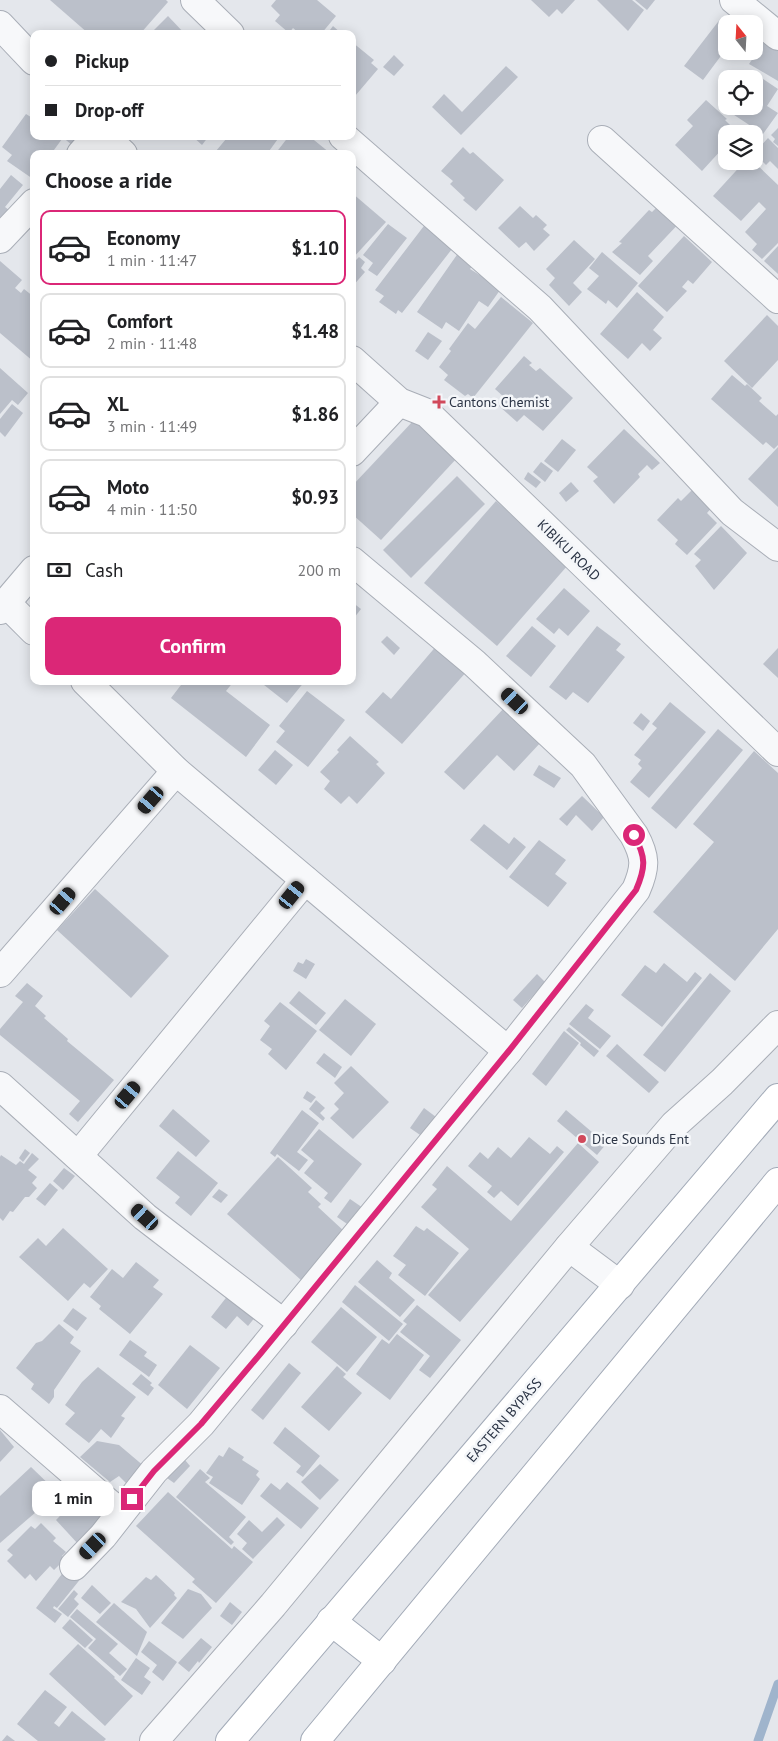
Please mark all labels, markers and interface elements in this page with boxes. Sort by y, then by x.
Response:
north arrow [718,15,762,60]
map controls [718,15,763,170]
text: Pickup [75,49,129,73]
button: locate [718,70,763,115]
text: Drop-off [75,98,143,122]
button: layers [718,125,763,170]
text: Choose a ride [45,166,172,194]
icon: car [47,225,92,270]
text: Economy [107,226,180,250]
text: $1.10 [291,236,339,260]
text: 1 min · 11:47 [107,250,197,270]
icon: car [47,308,92,353]
text: Comfort [107,309,173,333]
text: $1.48 [291,319,339,343]
text: 2 min · 11:48 [107,333,197,353]
icon: car [47,391,92,436]
text: XL [107,392,129,416]
place label: Cantons Chemist [449,393,550,411]
marker: Cantons Chemist [433,396,445,408]
text: $1.86 [291,402,339,426]
text: 3 min · 11:49 [107,416,197,436]
icon: car [47,474,92,519]
text: Moto [107,475,149,499]
text: $0.93 [291,485,339,509]
text: 4 min · 11:50 [107,499,197,519]
street label: KIBIKU ROAD [534,516,604,584]
icon: cash [45,556,73,584]
text: Cash [85,558,123,582]
text: 200 m [298,560,341,580]
button: Confirm [45,617,341,675]
car [498,685,531,717]
car [135,784,166,816]
route start [623,824,645,846]
car [276,879,307,911]
car [47,885,78,917]
car [112,1079,143,1111]
place label: Dice Sounds Ent [592,1130,689,1148]
marker: Dice Sounds Ent [576,1133,588,1145]
car [128,1201,161,1233]
street label: EASTERN BYPASS [462,1374,546,1466]
callout: 1 min [32,1482,114,1516]
text: 1 min [53,1488,93,1508]
route end [121,1488,143,1510]
car [77,1530,108,1562]

